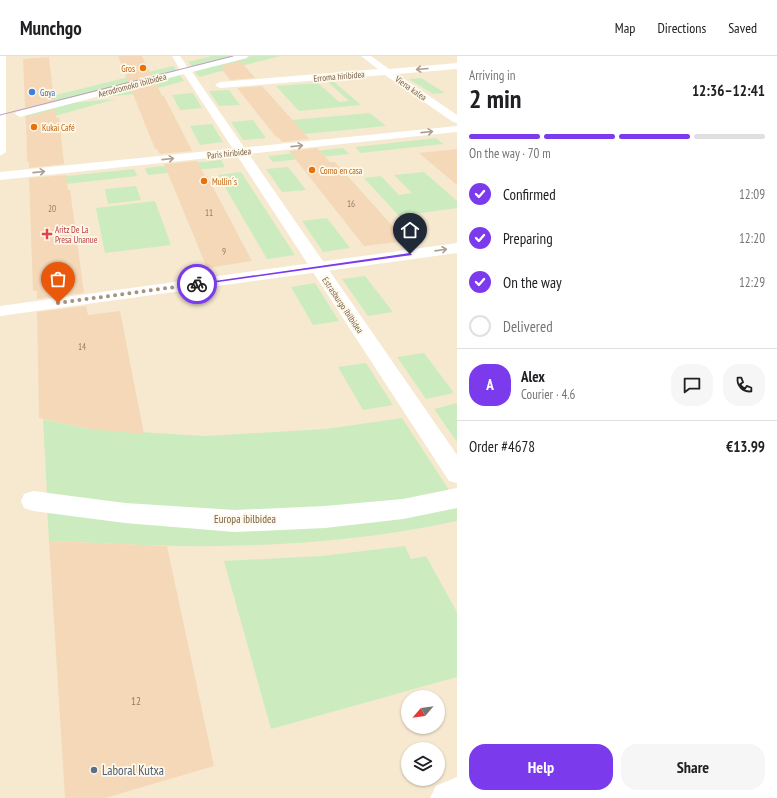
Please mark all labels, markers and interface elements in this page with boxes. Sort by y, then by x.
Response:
text: Munchgo [20,16,82,40]
text: Map [615,19,635,37]
text: Directions [657,19,706,37]
text: Saved [728,19,757,37]
place label: Gros [121,63,135,74]
marker: Gros [138,63,148,73]
one-way arrow [416,65,429,72]
text: Arriving in [469,67,516,84]
street label: Erroma hiribidea [313,68,365,84]
street label: Aerodromoko ibilbidea [97,70,168,99]
street label: Viena kalea [392,73,429,103]
text: 12:36–12:41 [692,81,765,100]
text: 2 min [469,82,522,115]
marker: Goya [27,87,37,97]
place label: Goya [40,87,56,98]
marker: Kukai Café [29,122,39,132]
place label: Kukai Café [42,122,75,133]
one-way arrow [420,129,433,136]
one-way arrow [290,142,303,149]
street label: Paris hiribidea [206,145,252,161]
text: On the way · 70 m [469,145,551,162]
one-way arrow [161,155,174,163]
marker: Como en casa [307,165,317,175]
place label: Como en casa [320,165,363,176]
one-way arrow [32,169,45,176]
marker: Mullin´s [199,176,209,186]
place label: Mullin´s [212,176,237,187]
icon: check [469,183,491,205]
text: Confirmed [503,185,556,204]
text: 12:09 [739,186,765,203]
house number: 16 [347,198,355,209]
house number: 20 [48,203,56,214]
house number: 11 [205,207,213,218]
pin [393,213,427,254]
icon: home [399,219,421,241]
place label: Aritz De La Presa Unanue [55,224,98,245]
icon: check [469,227,491,249]
marker: Aritz De La Presa Unanue [42,229,52,239]
text: Preparing [503,229,553,248]
text: 12:20 [739,230,765,247]
house number: 9 [222,246,226,257]
one-way arrow [434,246,447,254]
pin [41,262,75,303]
courier [177,264,217,304]
icon: bag [47,268,69,290]
icon: check [469,271,491,293]
icon: bike [186,273,208,295]
text: On the way [503,273,562,292]
text: 12:29 [739,274,765,291]
street label: Estrasburgo ibilbidea [320,275,366,336]
text: Delivered [503,317,553,336]
house number: 14 [78,341,86,352]
button: chat [671,364,713,406]
button: phone [723,364,765,406]
text: Alex [521,367,545,386]
text: A [486,375,494,394]
text: Courier · 4.6 [521,386,575,403]
text: Order #4678 [469,437,535,456]
text: €13.99 [726,437,765,456]
street label: Europa ibilbidea [214,512,276,526]
north arrow [401,690,445,734]
map controls [401,690,445,786]
house number: 12 [131,694,141,708]
button: layers [401,742,445,786]
button: Help [469,744,613,790]
button: Share [621,744,765,790]
place label: Laboral Kutxa [102,762,164,779]
marker: Laboral Kutxa [89,765,99,775]

